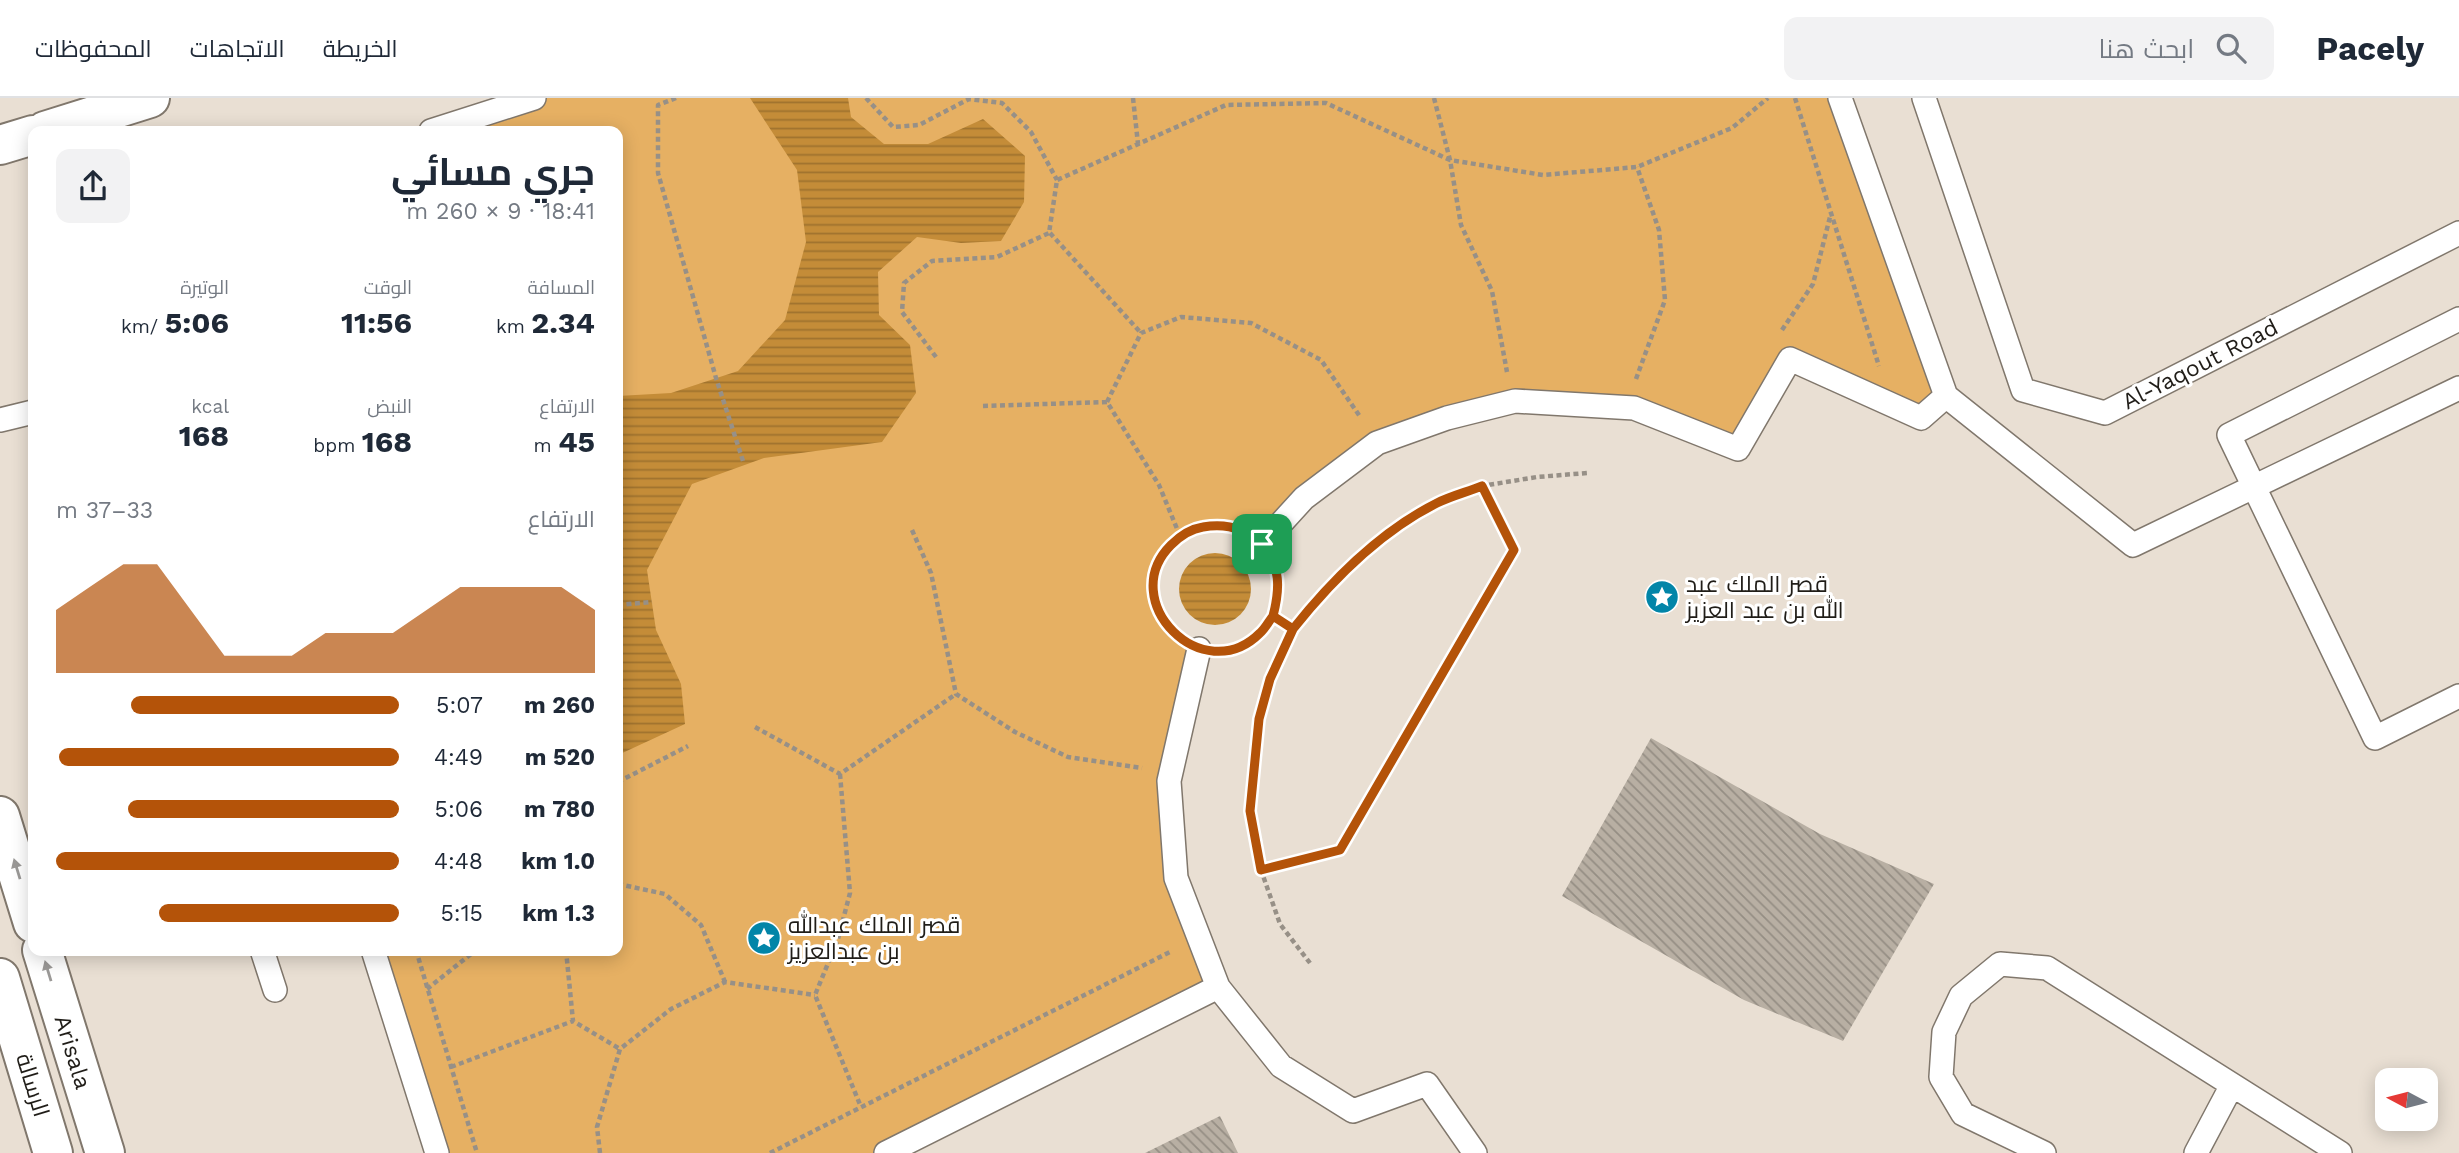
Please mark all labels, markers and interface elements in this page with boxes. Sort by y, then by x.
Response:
search box [1784,17,2274,80]
icon: search [2212,29,2250,67]
text: Pacely [2316,29,2424,68]
text: ابحث هنا [2099,34,2194,64]
text: المحفوظات [35,35,152,63]
text: الاتجاهات [190,35,285,63]
text: الخريطة [323,35,398,63]
button: share [56,149,130,223]
text: جري مسائي [391,150,595,194]
text: 18:41 · 9 × 260 m [406,198,595,225]
text: الوتيرة [180,276,229,299]
text: الوقت [364,276,412,299]
text: المسافة [527,276,595,299]
text: 5:06 [165,305,229,340]
text: 11:56 [341,305,412,340]
text: 2.34 [531,305,595,340]
street label: Al-Yaqout Road [2118,314,2283,415]
text: /km [121,315,165,338]
text: km [496,315,531,338]
text: kcal [191,395,229,418]
text: النبض [367,395,412,418]
text: الارتفاع [539,395,595,418]
text: 168 [179,418,229,453]
text: 168 [362,424,412,459]
text: 45 [558,424,595,459]
text: bpm [313,434,362,457]
text: m [534,434,558,457]
text: 33–37 m [56,497,153,524]
text: الارتفاع [528,506,595,533]
pin [1232,514,1292,574]
icon: arrive [1243,525,1281,563]
place label: قصر الملك عبد الله بن عبد العزيز [1684,571,1844,624]
place icon: قصر الملك عبد الله بن عبد العزيز [1643,578,1681,616]
text: 5:07 [436,692,483,719]
text: 260 m [524,692,595,719]
text: 4:49 [434,744,483,771]
text: 520 m [525,744,595,771]
text: 5:06 [435,796,483,823]
text: 780 m [524,796,595,823]
text: 4:48 [434,848,483,875]
text: 1.0 km [521,848,595,875]
one-way arrow [11,858,21,879]
text: 5:15 [440,900,483,927]
text: 1.3 km [522,900,595,927]
place label: قصر الملك عبدالله بن عبدالعزيز [786,910,960,965]
place icon: قصر الملك عبدالله بن عبدالعزيز [745,919,783,957]
one-way arrow [43,960,53,981]
street label: Arisala [49,1012,97,1092]
street label: الرسالة [10,1050,55,1120]
north arrow [2375,1068,2438,1130]
map controls [2375,1068,2438,1131]

